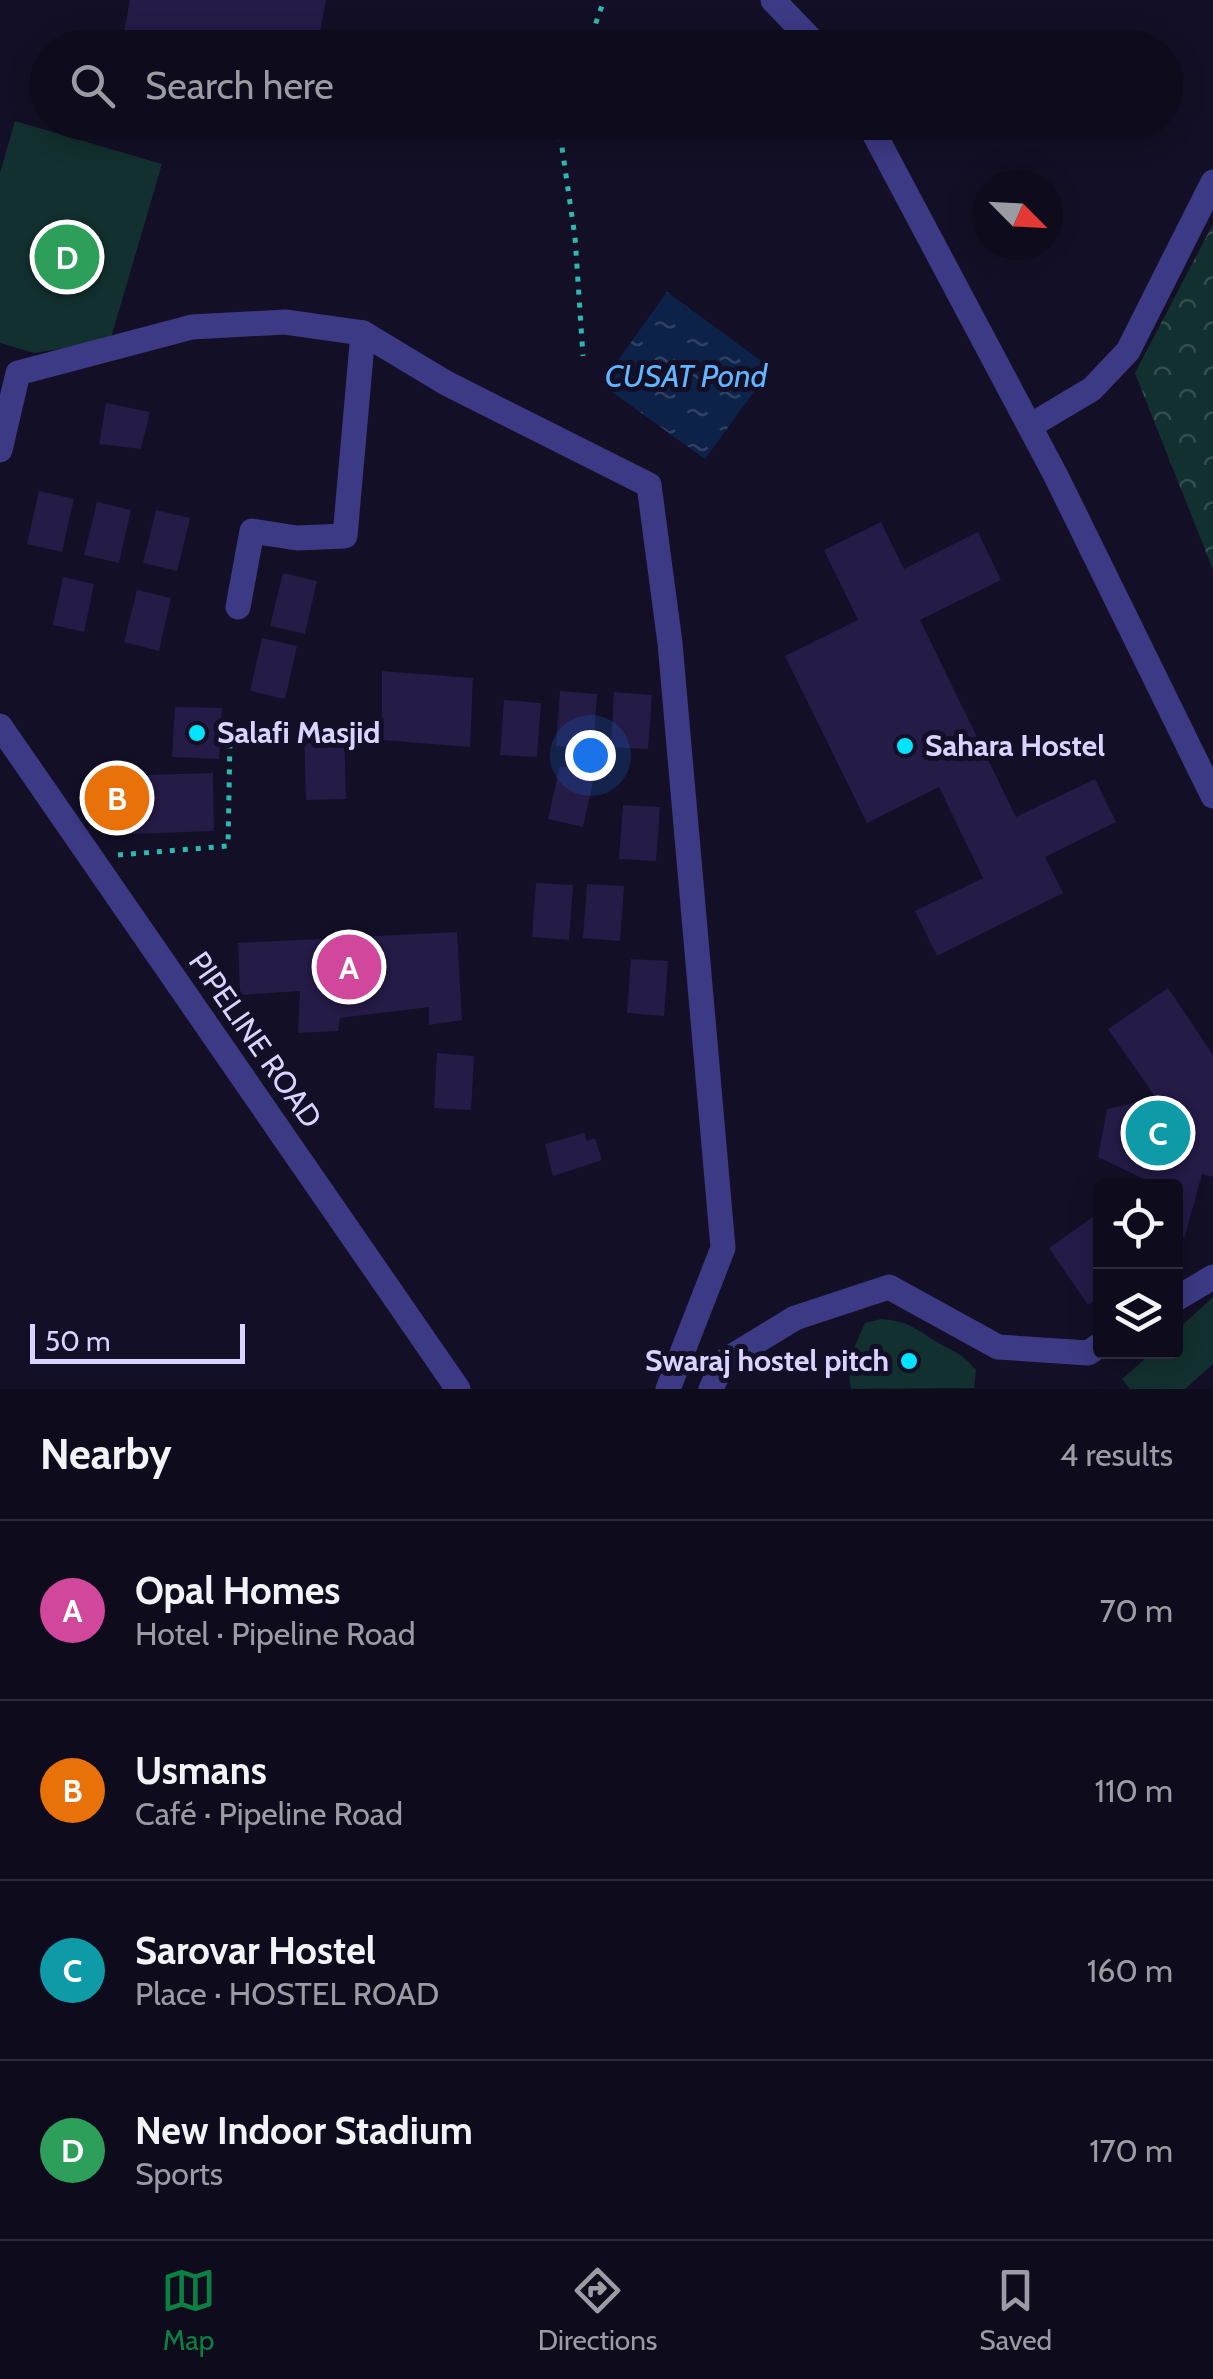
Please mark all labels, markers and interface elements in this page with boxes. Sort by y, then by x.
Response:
search box [30,30,1183,140]
icon: search [65,58,120,113]
text: Search here [145,62,334,109]
north arrow [973,170,1063,260]
pin: D [34,220,100,294]
water label: CUSAT Pond [605,356,769,395]
place label: Salafi Masjid [217,714,380,751]
marker: Salafi Masjid [186,722,208,744]
place label: Sahara Hostel [925,727,1105,764]
your location [565,730,616,781]
marker: Sahara Hostel [894,735,916,757]
pin: B [84,760,150,836]
pin: A [316,930,382,1004]
street label: PIPELINE ROAD [181,944,330,1135]
pin: C [1126,1096,1190,1170]
map controls [1093,1179,1183,1359]
button: locate [1093,1179,1183,1269]
button: layers [1093,1269,1183,1359]
scale bar [30,1319,245,1364]
text: 50 m [45,1324,111,1358]
place label: Swaraj hostel pitch [645,1342,889,1379]
marker: Swaraj hostel pitch [898,1350,920,1372]
text: Nearby [40,1428,172,1480]
text: 4 results [1060,1435,1173,1474]
text: Opal Homes [135,1567,340,1614]
text: A [62,1591,83,1630]
text: 70 m [1100,1591,1173,1630]
text: Hotel · Pipeline Road [135,1614,415,1653]
text: Usmans [135,1747,267,1794]
text: B [62,1771,83,1810]
text: 110 m [1095,1771,1173,1810]
text: Café · Pipeline Road [135,1794,403,1833]
text: Sarovar Hostel [135,1927,376,1974]
text: C [63,1951,82,1990]
text: 160 m [1087,1951,1173,1990]
text: Place · HOSTEL ROAD [135,1974,439,2013]
text: New Indoor Stadium [135,2107,473,2154]
text: D [61,2131,84,2170]
text: 170 m [1089,2131,1173,2170]
text: Sports [135,2154,223,2193]
tab: Map [161,2263,216,2357]
tab: Directions [538,2263,657,2357]
tab: Saved [979,2263,1052,2357]

